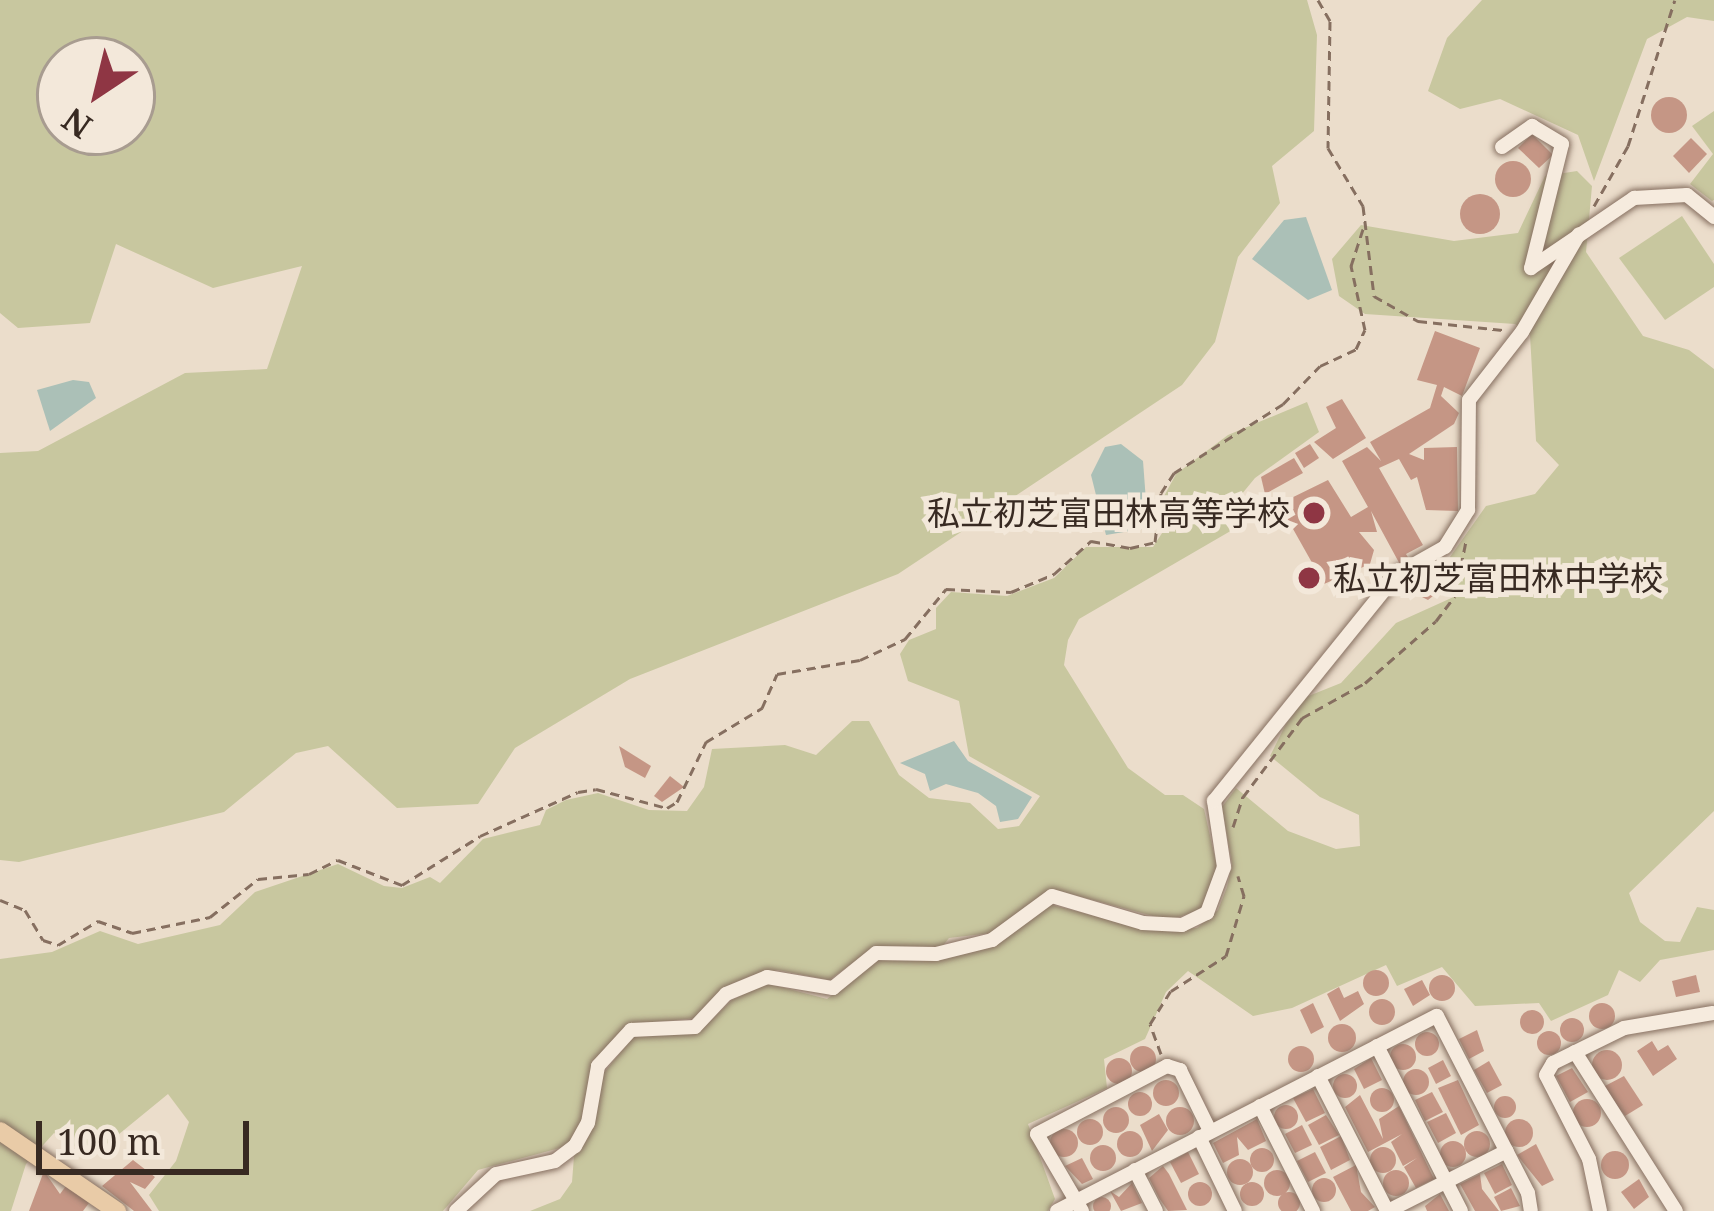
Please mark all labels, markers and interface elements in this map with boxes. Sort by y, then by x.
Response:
north arrow [36,36,156,156]
text: N [53,98,100,149]
place label: 私立初芝富田林高等学校 [927,493,1290,533]
marker: 私立初芝富田林高等学校 [1301,500,1327,526]
place label: 私立初芝富田林中学校 [1333,558,1663,598]
marker: 私立初芝富田林中学校 [1296,565,1322,591]
scale bar [42,1097,255,1171]
text: 100 m [57,1117,161,1166]

